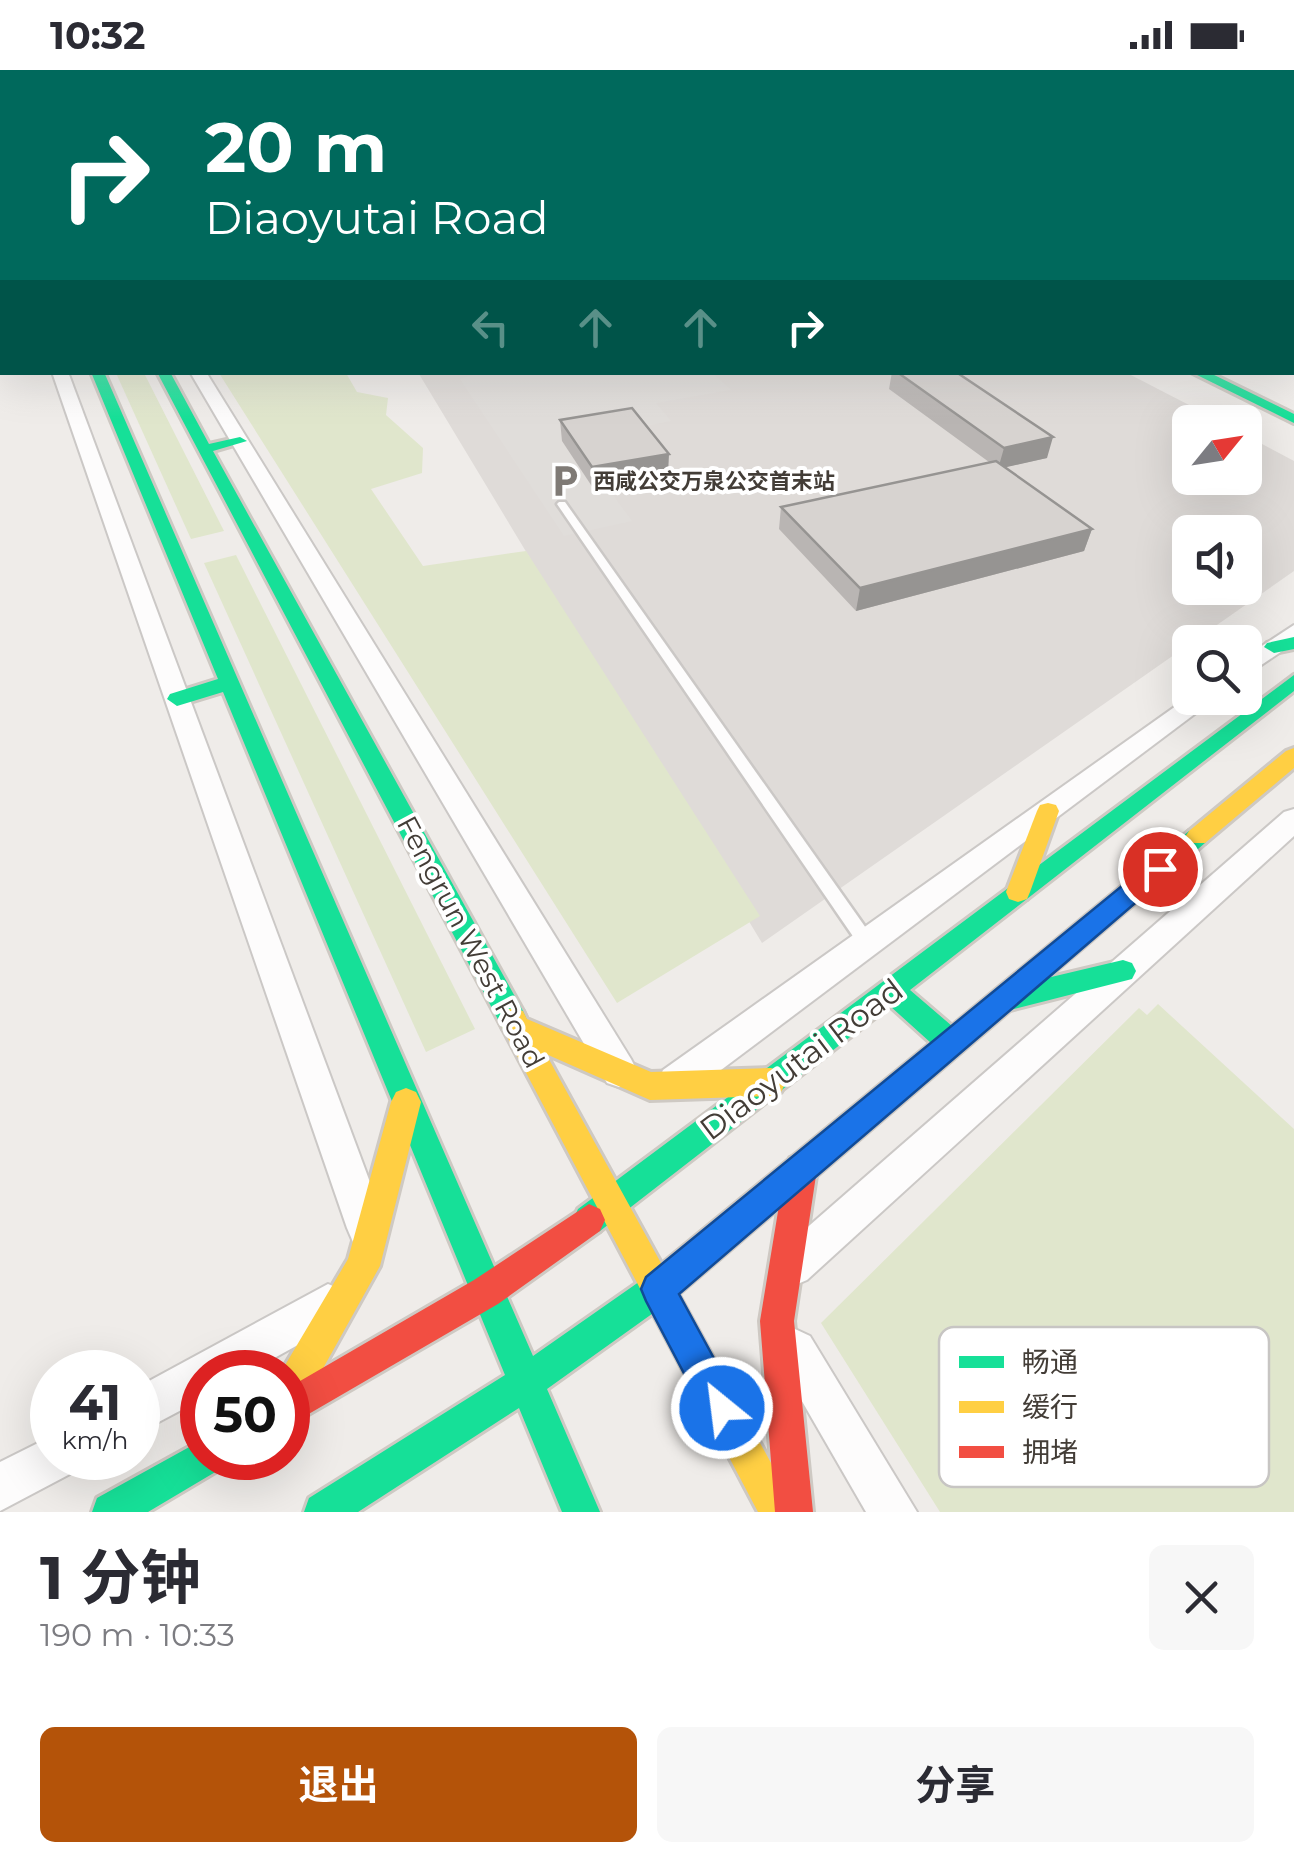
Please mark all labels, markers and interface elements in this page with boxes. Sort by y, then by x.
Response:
text: 10:32 [50,12,145,59]
text: 20 m [205,104,387,190]
icon: right [40,110,170,240]
text: Diaoyutai Road [205,190,549,245]
icon: left [463,300,518,355]
icon: ahead [568,300,623,355]
icon: ahead [673,300,728,355]
icon: right [778,300,833,355]
north arrow [1172,405,1262,495]
map controls [1172,405,1262,715]
parking icon: 西咸公交万泉公交首末站 [546,462,584,500]
place label: 西咸公交万泉公交首末站 [593,468,835,495]
button: sound [1172,515,1262,605]
button: search [1172,625,1262,715]
street label: Fengrun West Road [390,810,552,1074]
pin [1118,827,1203,912]
icon: arrive [1133,842,1188,897]
street label: Diaoyutai Road [692,970,910,1148]
legend [939,1327,1269,1487]
text: 畅通 [1022,1345,1078,1379]
speed limit sign: 50 [180,1350,310,1480]
position arrow [670,1356,774,1460]
text: 41 [69,1372,121,1433]
text: 缓行 [1022,1390,1078,1424]
text: km/h [62,1425,128,1455]
text: 拥堵 [1022,1435,1078,1469]
text: 1 分钟 [40,1541,201,1614]
button: close [1149,1545,1254,1650]
text: 190 m · 10:33 [40,1615,235,1654]
button: 退出 [40,1727,637,1842]
button: 分享 [657,1727,1254,1842]

